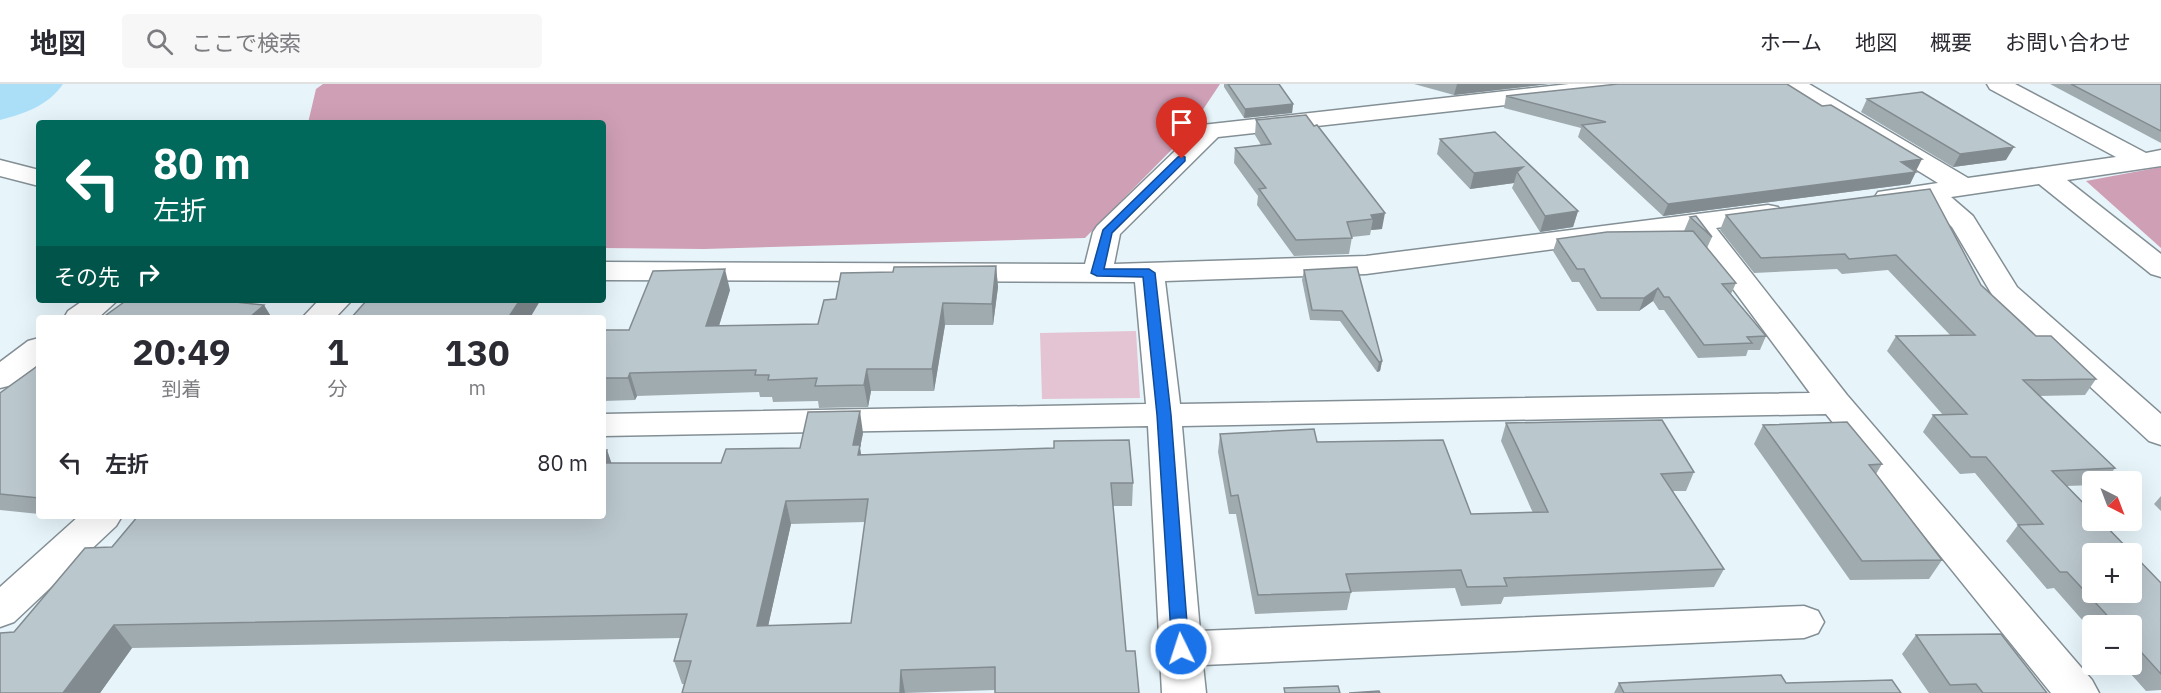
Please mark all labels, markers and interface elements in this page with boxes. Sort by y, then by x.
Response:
search box [122,14,542,68]
text: 地図 [30,24,86,61]
icon: search [143,25,176,58]
text: ここで検索 [191,28,301,57]
text: ホーム [1760,28,1822,56]
text: 地図 [1855,28,1897,56]
text: 概要 [1930,28,1972,56]
text: お問い合わせ [2005,28,2131,56]
pin [1156,97,1207,159]
icon: arrive [1165,106,1198,139]
text: 80 m [153,136,251,191]
icon: left [54,144,132,222]
text: 左折 [153,192,207,227]
icon: right [132,258,165,291]
text: その先 [54,262,120,291]
text: 20:49 [132,328,231,375]
text: 1 [327,328,349,375]
text: 130 [445,329,510,376]
text: m [469,374,486,401]
text: 到着 [161,375,201,402]
text: 分 [328,375,348,402]
icon: left [54,446,87,479]
text: 80 m [537,448,588,477]
text: 左折 [105,449,149,478]
north arrow [2082,471,2142,531]
map controls [2082,471,2142,675]
button: + [2082,543,2142,603]
button: − [2082,615,2142,675]
position arrow [1149,617,1213,681]

